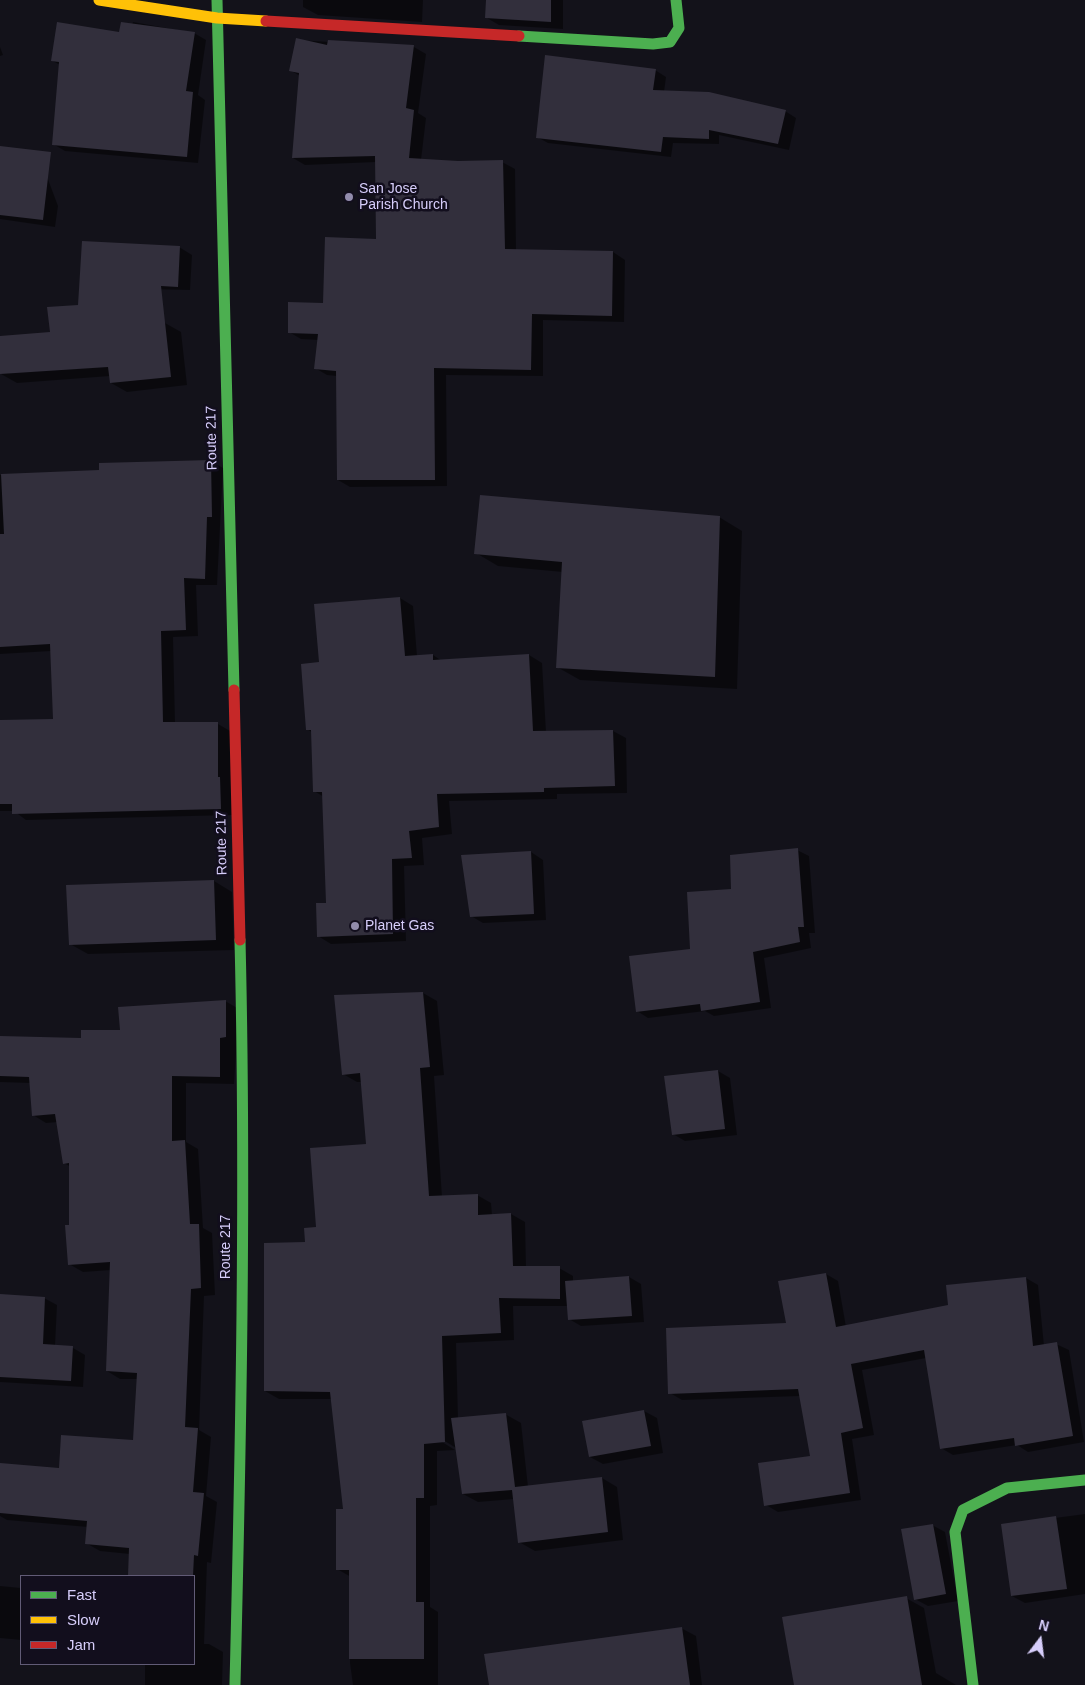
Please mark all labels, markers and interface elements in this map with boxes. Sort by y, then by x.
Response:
place label: San Jose Parish Church [359,181,448,213]
marker: San Jose Parish Church [343,191,355,203]
street label: Route 217 [203,406,221,470]
street label: Route 217 [213,811,231,875]
place label: Planet Gas [365,918,434,934]
marker: Planet Gas [349,920,361,932]
street label: Route 217 [218,1215,234,1279]
legend [20,1575,195,1665]
text: Fast [67,1586,96,1603]
text: Slow [67,1611,100,1628]
north arrow [1015,1615,1065,1665]
text: N [1037,1616,1051,1635]
text: Jam [67,1636,95,1653]

